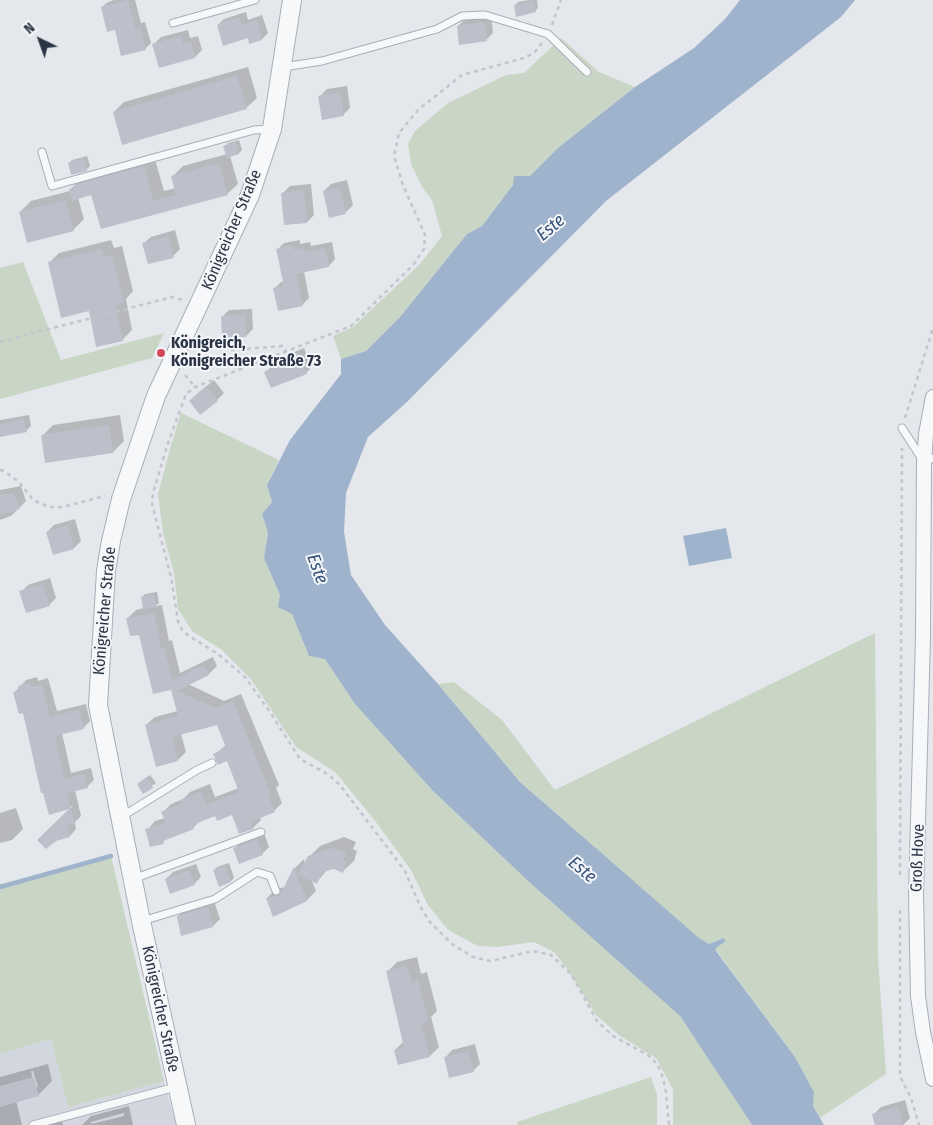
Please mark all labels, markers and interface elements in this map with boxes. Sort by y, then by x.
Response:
north arrow [15,15,65,65]
text: N [21,19,38,38]
street label: Königreicher Straße [198,167,266,293]
water label: Este [533,210,569,246]
place label: Königreich, Königreicher Straße 73 [171,334,321,372]
marker: Königreich, Königreicher Straße 73 [155,347,167,359]
street label: Königreicher Straße [90,546,120,676]
water label: Este [302,551,332,587]
street label: Groß Hove [907,824,929,892]
water label: Este [564,852,600,888]
street label: Königreicher Straße [137,944,183,1074]

